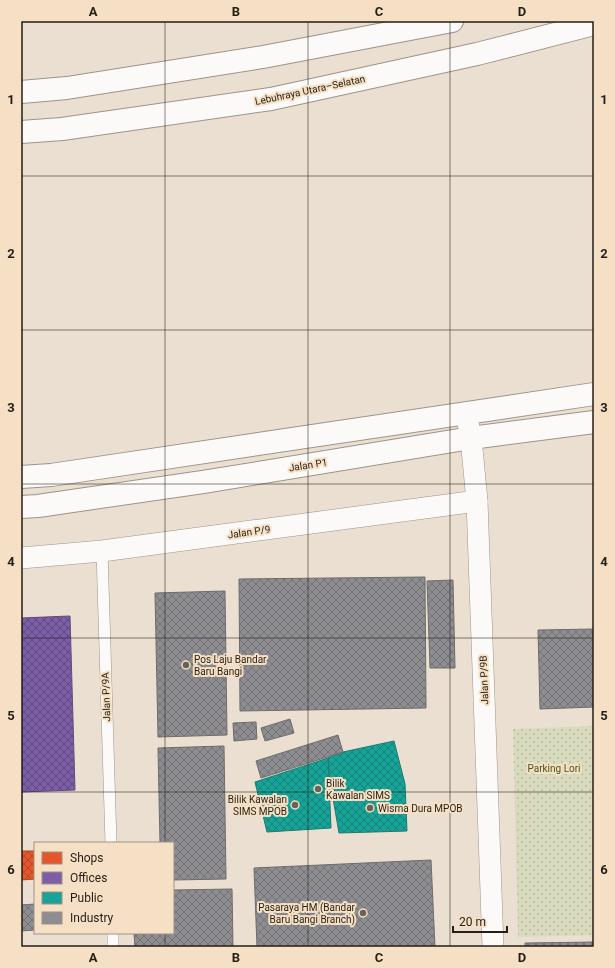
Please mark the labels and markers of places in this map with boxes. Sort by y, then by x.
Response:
place label: Pos Laju Bandar Baru Bangi [194,654,267,677]
marker: Pos Laju Bandar Baru Bangi [181,660,191,670]
place label: Bilik Kawalan SIMS [326,778,390,801]
marker: Bilik Kawalan SIMS [313,784,323,794]
place label: Bilik Kawalan SIMS MPOB [228,794,287,817]
marker: Bilik Kawalan SIMS MPOB [290,800,300,810]
marker: Wisma Dura MPOB [365,803,375,813]
place label: Wisma Dura MPOB [378,803,463,814]
place label: Pasaraya HM (Bandar Baru Bangi Branch) [258,902,356,926]
marker: Pasaraya HM (Bandar Baru Bangi Branch) [358,908,368,918]

